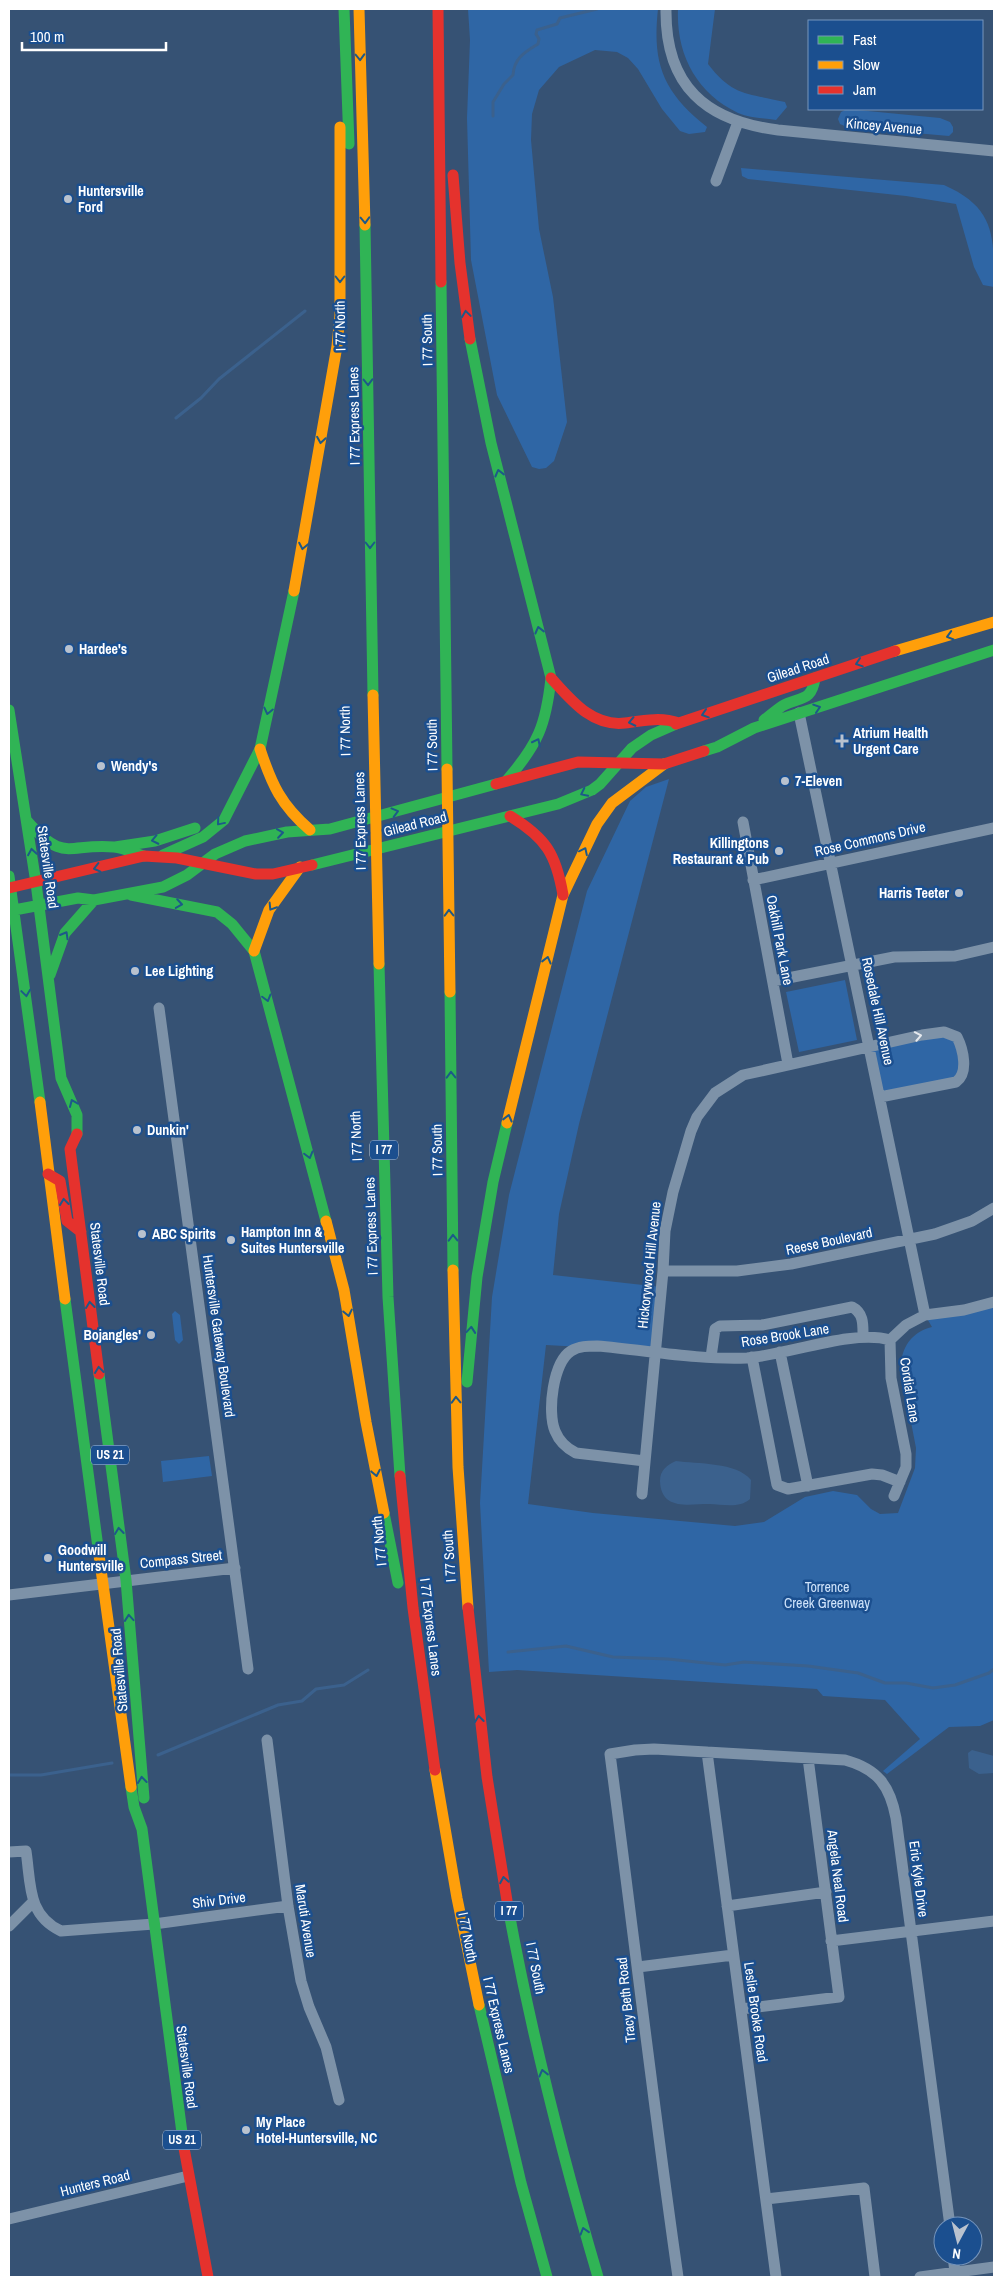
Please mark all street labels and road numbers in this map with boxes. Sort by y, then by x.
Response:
street label: Kincey Avenue [845,114,923,138]
street label: I 77 North [331,301,349,351]
street label: I 77 South [418,314,436,366]
street label: I 77 Express Lanes [344,366,364,465]
street label: Gilead Road [765,649,831,687]
street label: I 77 North [336,706,354,756]
street label: I 77 South [423,719,441,771]
street label: I 77 Express Lanes [350,771,370,870]
street label: Gilead Road [382,807,448,841]
street label: Rose Commons Drive [813,818,927,860]
street label: Statesville Road [33,824,63,910]
street label: Oakhill Park Lane [762,893,798,987]
street label: Rosedale Hill Avenue [858,956,898,1066]
street label: I 77 North [346,1110,366,1162]
street label: I 77 South [428,1124,446,1176]
road number: I 77 [370,1140,398,1160]
street label: I 77 Express Lanes [360,1176,382,1275]
street label: Hickorywood Hill Avenue [633,1201,665,1329]
street label: Statesville Road [86,1221,114,1307]
street label: Reese Boulevard [784,1223,874,1259]
street label: Huntersville Gateway Boulevard [199,1254,239,1418]
street label: Rose Brook Lane [740,1319,830,1351]
street label: Cordial Lane [896,1356,924,1424]
road number: US 21 [91,1446,129,1464]
street label: I 77 North [367,1515,391,1567]
street label: I 77 South [438,1529,460,1583]
street label: Compass Street [139,1546,223,1572]
street label: I 77 Express Lanes [416,1577,446,1677]
street label: Statesville Road [106,1628,132,1712]
street label: Angela Neal Road [823,1828,853,1923]
street label: Eric Kyle Drive [905,1840,933,1918]
street label: Maruti Avenue [291,1883,321,1959]
street label: Shiv Drive [191,1888,247,1912]
road number: I 77 [495,1902,523,1920]
street label: I 77 North [454,1911,482,1963]
street label: I 77 South [522,1941,550,1995]
street label: Tracy Beth Road [613,1956,639,2044]
street label: Leslie Brooke Road [740,1961,772,2063]
street label: I 77 Express Lanes [479,1975,519,2075]
street label: Statesville Road [172,2024,202,2110]
road number: US 21 [163,2130,201,2150]
street label: Hunters Road [58,2166,132,2200]

